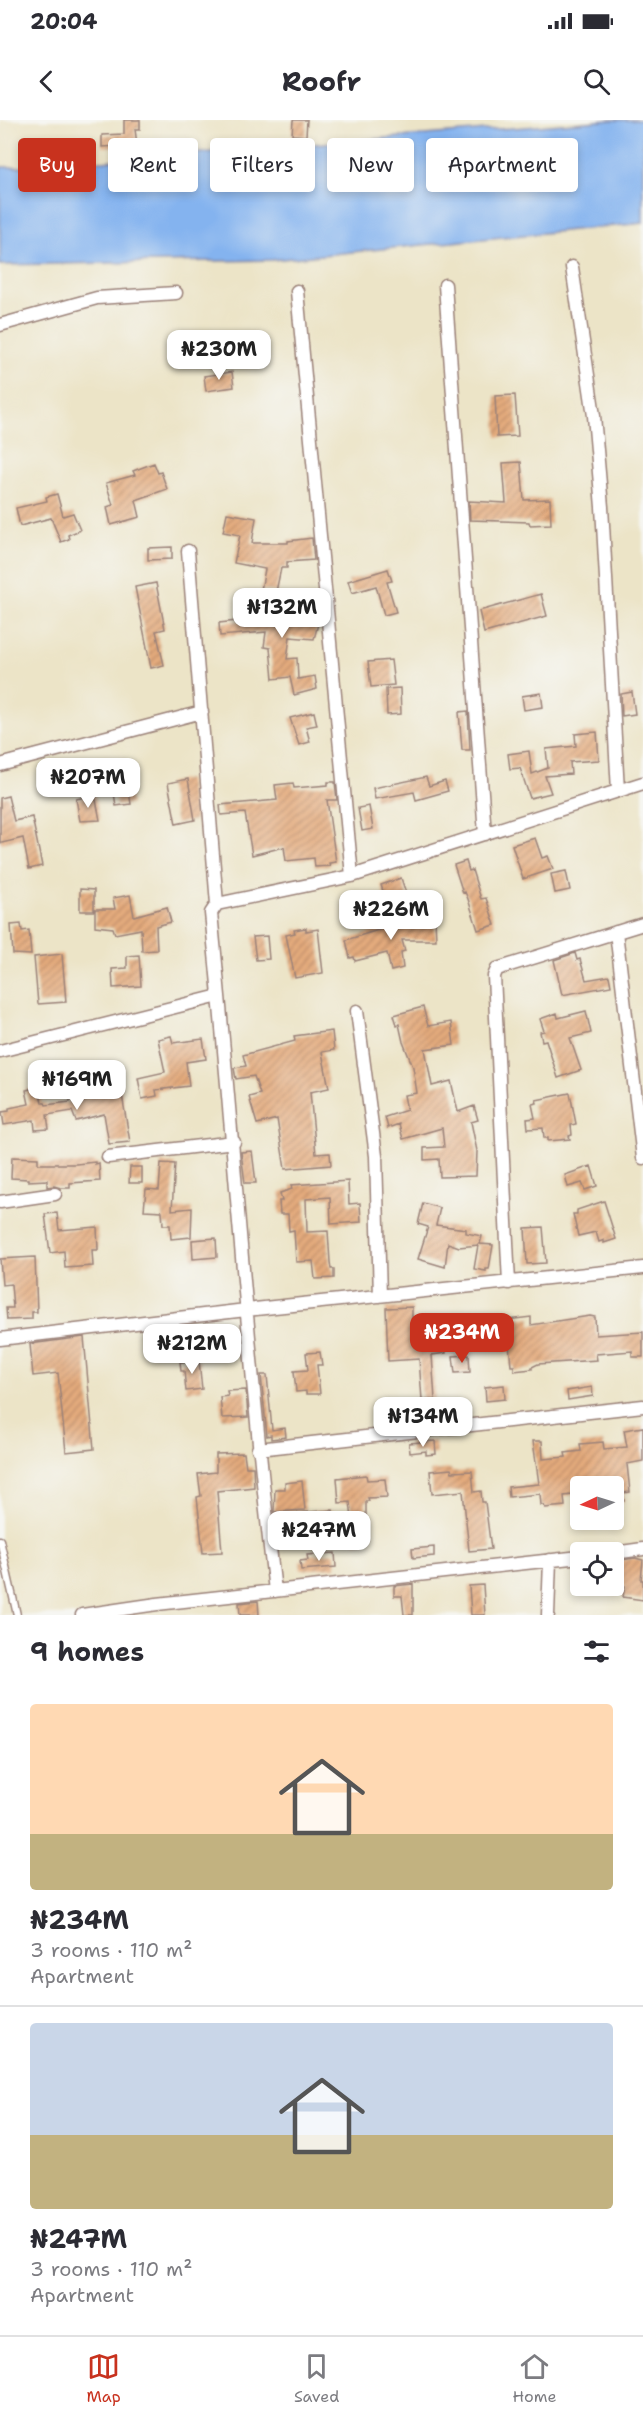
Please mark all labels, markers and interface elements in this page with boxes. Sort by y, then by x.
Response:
text: 20:04 [30,7,97,36]
text: Roofr [282,63,361,100]
icon: back [30,65,63,98]
icon: search [580,65,613,98]
chip: Buy [18,138,96,192]
chip: Rent [108,138,198,192]
chip: Filters [210,138,315,192]
chip: New [327,138,414,192]
chip: Apartment [426,138,578,192]
pin: ₦230M [177,330,261,381]
text: ₦230M [181,336,257,362]
pin: ₦132M [240,588,324,639]
text: ₦132M [247,594,317,620]
pin: ₦207M [46,758,130,809]
text: ₦207M [50,764,126,790]
pin: ₦226M [349,890,433,941]
text: ₦226M [353,896,429,922]
pin: ₦169M [35,1060,119,1111]
text: ₦169M [42,1066,112,1092]
pin: ₦234M [420,1313,504,1364]
text: ₦234M [424,1319,500,1345]
pin: ₦212M [150,1324,234,1375]
text: ₦212M [157,1330,227,1356]
pin: ₦134M [381,1397,465,1448]
text: ₦134M [387,1403,459,1429]
north arrow [570,1476,624,1530]
map controls [570,1476,624,1596]
pin: ₦247M [277,1511,361,1562]
text: ₦247M [282,1517,356,1543]
button: locate [570,1542,624,1596]
text: 9 homes [30,1634,144,1669]
icon: filters [580,1635,613,1668]
icon: home [268,1743,376,1851]
text: ₦234M [30,1902,129,1937]
text: 3 rooms · 110 m² [30,1937,193,1963]
text: Apartment [30,1963,134,1989]
icon: home [268,2062,376,2170]
text: ₦247M [30,2221,127,2256]
text: 3 rooms · 110 m² [30,2256,193,2282]
text: Apartment [30,2282,134,2308]
tab: Map [87,2350,121,2407]
tab: Saved [294,2350,339,2407]
tab: Home [512,2350,556,2407]

